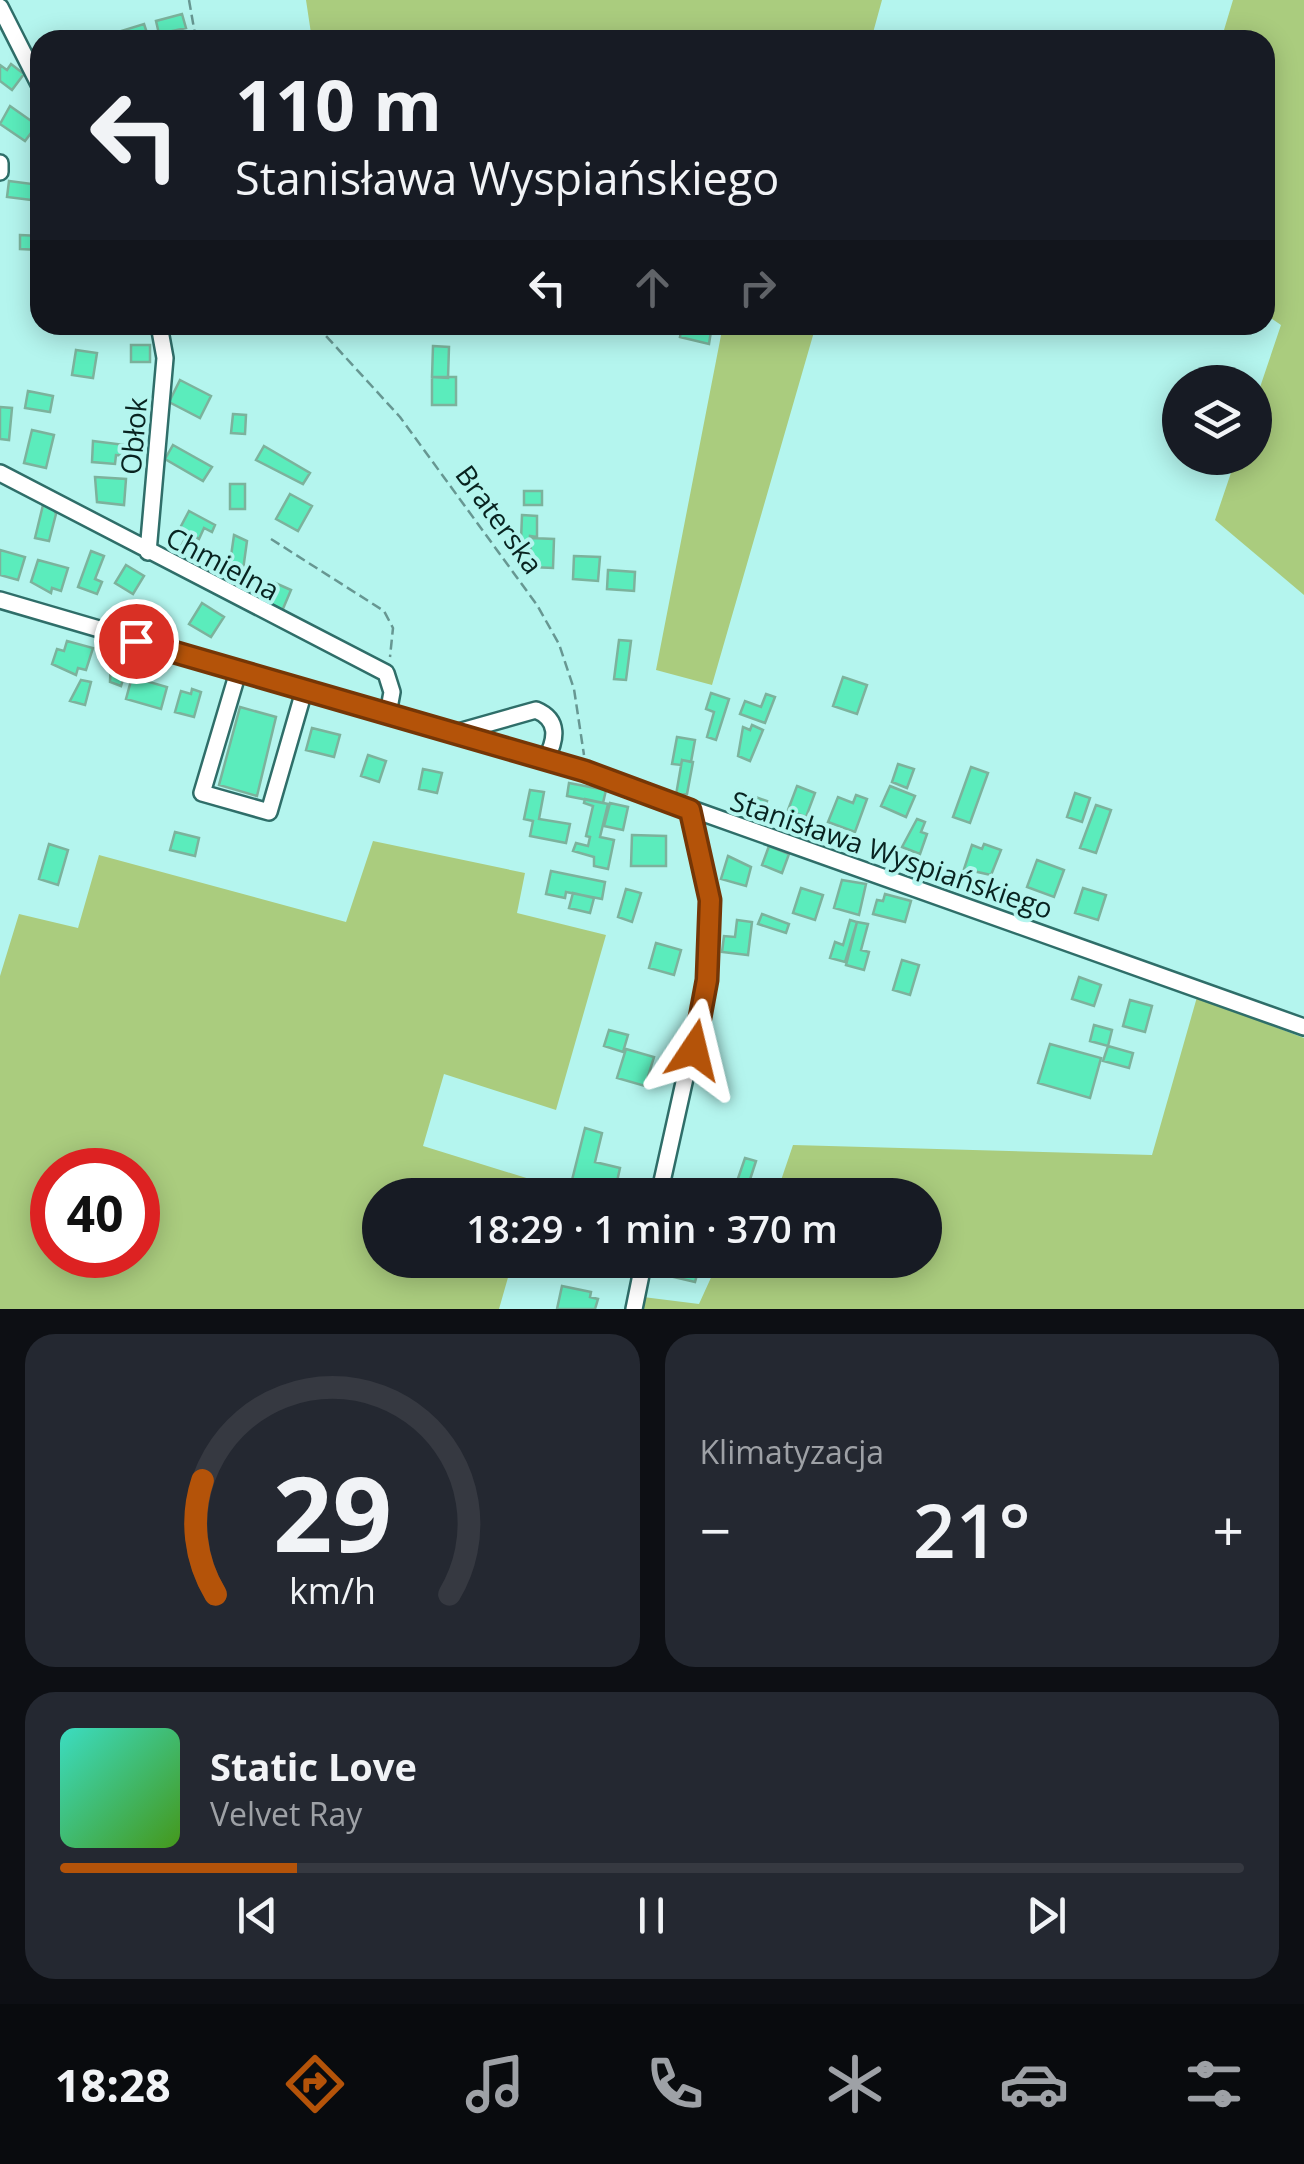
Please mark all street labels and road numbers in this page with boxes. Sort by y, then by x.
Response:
street label: Obłok [111,395,155,476]
street label: Braterska [448,457,552,581]
street label: Chmielna [160,517,286,609]
street label: Stanisława Wyspiańskiego [726,781,1058,927]

